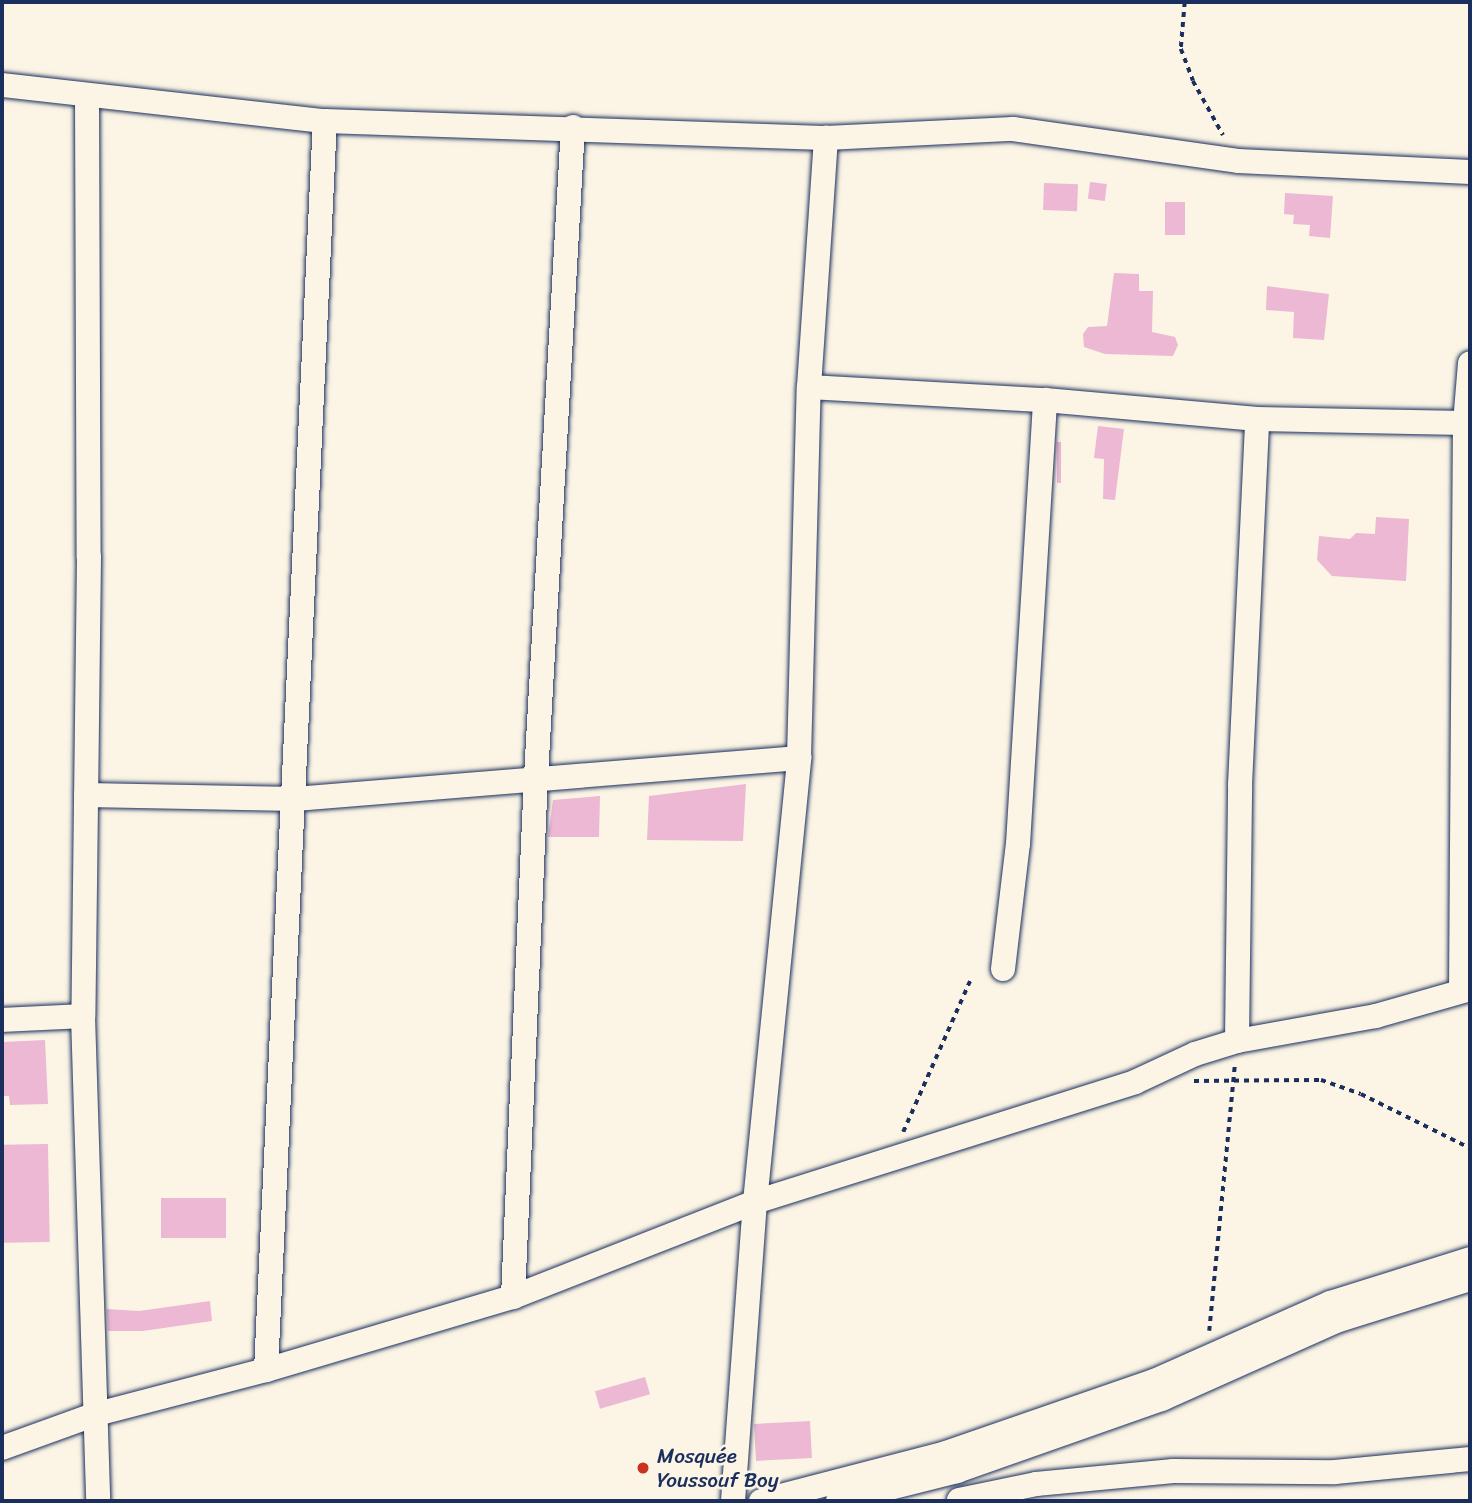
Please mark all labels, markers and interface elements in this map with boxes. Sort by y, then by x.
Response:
place label: Mosquée Youssouf Boy [657,1443,779,1493]
marker: Mosquée Youssouf Boy [635,1460,651,1476]

